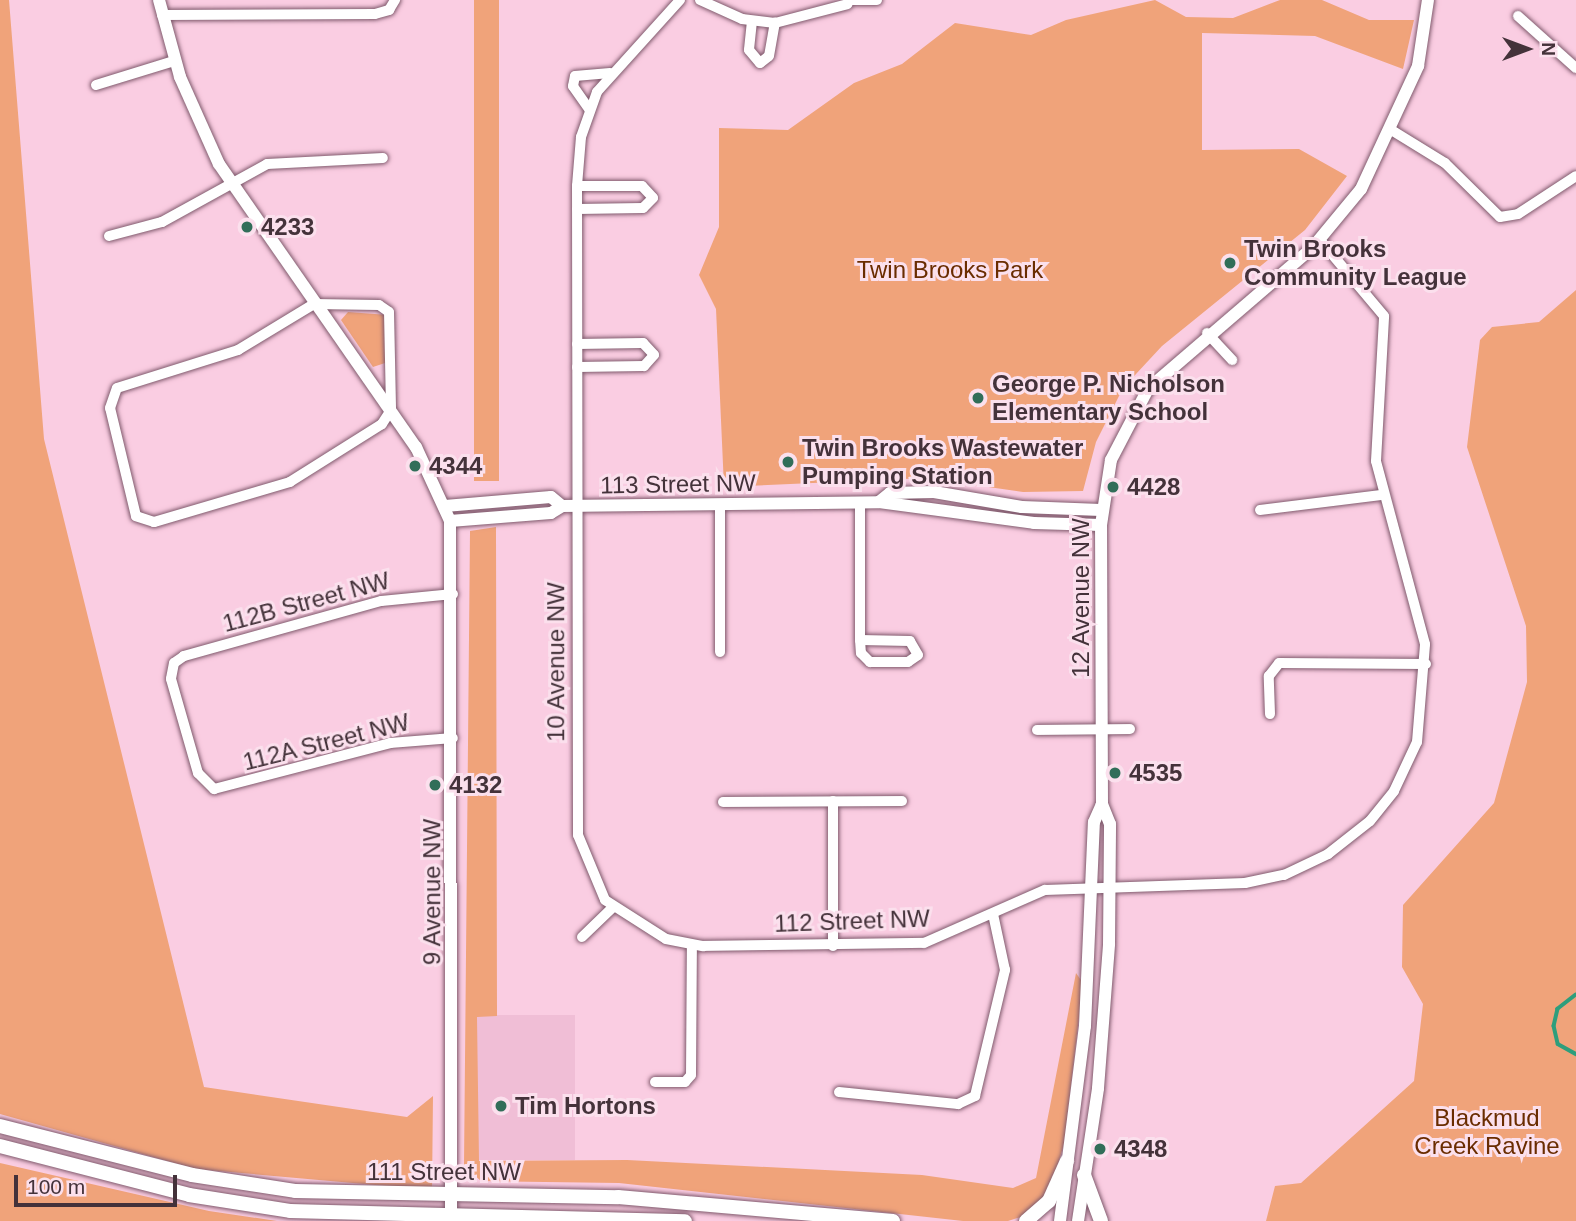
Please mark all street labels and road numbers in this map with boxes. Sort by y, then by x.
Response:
street label: 113 Street NW [600,468,756,500]
street label: 12 Avenue NW [1067,518,1095,678]
street label: 112B Street NW [219,566,393,638]
street label: 10 Avenue NW [542,582,570,742]
street label: 112A Street NW [239,707,413,777]
street label: 9 Avenue NW [418,818,446,966]
street label: 112 Street NW [774,904,930,938]
street label: 111 Street NW [367,1158,521,1186]

